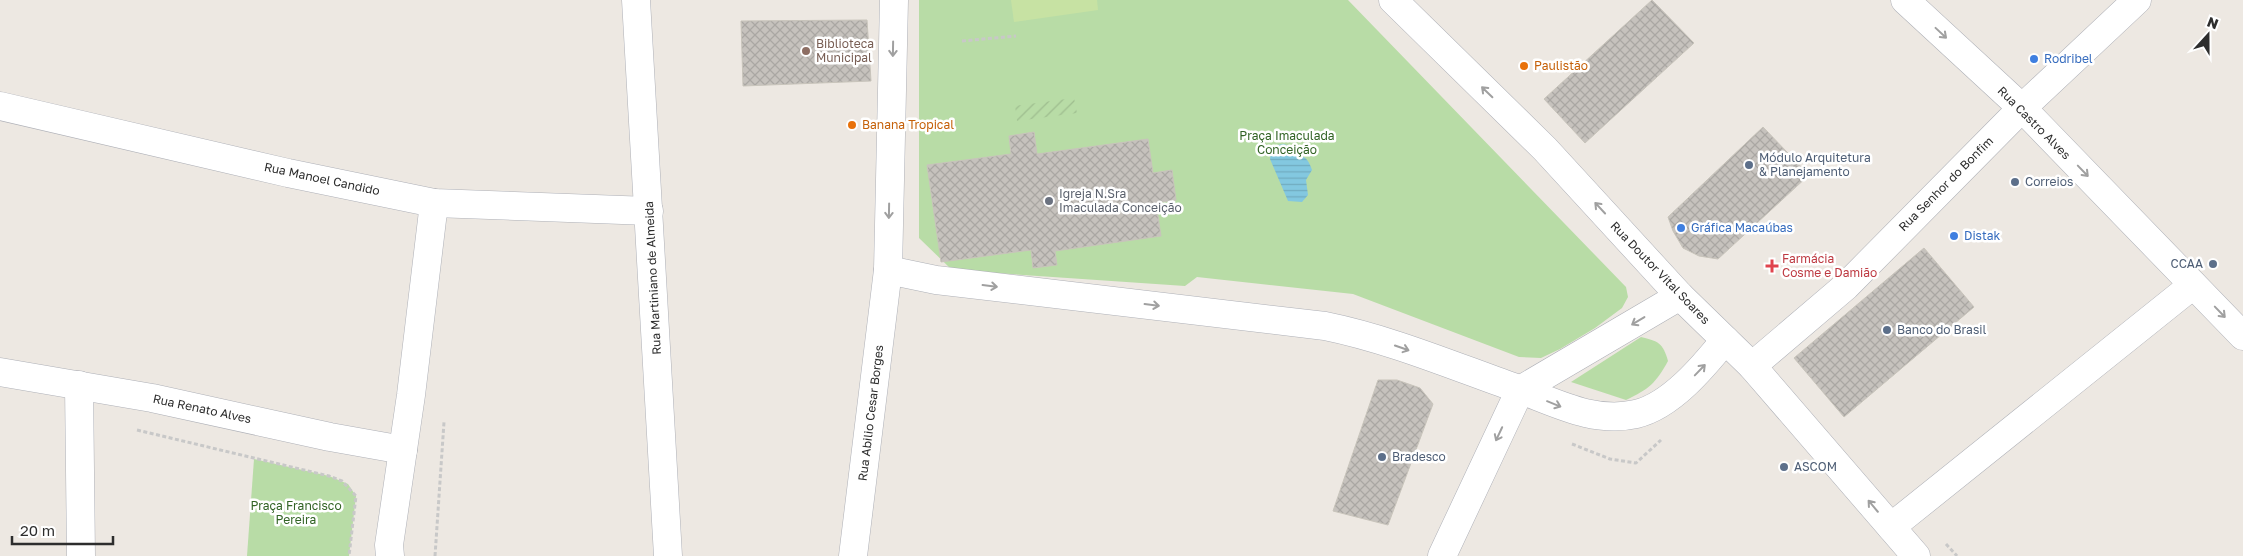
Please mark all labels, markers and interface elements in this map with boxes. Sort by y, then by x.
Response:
north arrow [2183,10,2233,60]
text: N [2205,13,2221,32]
one-way arrow [1935,27,1947,39]
place label: Biblioteca Municipal [816,36,874,65]
one-way arrow [888,40,898,56]
marker: Biblioteca Municipal [800,45,812,57]
place label: Rodribel [2044,51,2093,66]
marker: Rodribel [2028,53,2040,65]
place label: Paulistão [1534,58,1588,73]
marker: Paulistão [1518,60,1530,72]
street label: Rua Castro Alves [1995,83,2074,162]
one-way arrow [1481,86,1493,98]
place label: Banana Tropical [862,117,954,132]
marker: Banana Tropical [846,119,858,131]
park label: Praça Imaculada Conceição [1239,128,1335,157]
street label: Rua Senhor do Bonfim [1895,133,1996,234]
place label: Módulo Arquitetura & Planejamento [1759,150,1871,179]
street label: Rua Manoel Candido [263,159,381,198]
marker: Módulo Arquitetura & Planejamento [1743,159,1755,171]
one-way arrow [2076,165,2089,177]
place label: Correios [2025,174,2073,189]
marker: Correios [2009,176,2021,188]
place label: Igreja N.Srª Imaculada Conceição [1059,186,1182,215]
marker: Igreja N.Srª Imaculada Conceição [1043,195,1055,207]
street label: Rua Martiniano de Almeida [641,201,664,355]
one-way arrow [1594,202,1605,215]
one-way arrow [885,203,894,219]
street label: Rua Doutor Vital Soares [1607,218,1713,327]
place label: Gráfica Macaúbas [1691,220,1793,235]
marker: Gráfica Macaúbas [1675,222,1687,234]
place label: Distak [1964,228,2001,243]
marker: Distak [1948,230,1960,242]
place label: Farmácia Cosme e Damião [1782,251,1877,280]
place label: CCAA [2171,256,2203,271]
marker: CCAA [2207,258,2219,270]
marker: Farmácia Cosme e Damião [1766,260,1778,272]
one-way arrow [982,281,998,291]
one-way arrow [1143,300,1159,310]
one-way arrow [2214,306,2226,319]
one-way arrow [1631,316,1645,326]
place label: Banco do Brasil [1897,322,1986,337]
marker: Banco do Brasil [1881,324,1893,336]
street label: Rua Abilio Cesar Borges [855,344,886,482]
one-way arrow [1394,344,1409,353]
one-way arrow [1694,363,1706,376]
street label: Rua Renato Alves [152,391,253,426]
one-way arrow [1546,400,1561,409]
one-way arrow [1494,426,1503,441]
place label: Bradesco [1392,449,1446,464]
marker: Bradesco [1376,451,1388,463]
place label: ASCOM [1794,459,1837,474]
marker: ASCOM [1778,461,1790,473]
park label: Praça Francisco Pereira [250,498,342,527]
one-way arrow [1868,499,1879,512]
scale bar [12,514,114,546]
text: 20 m [20,521,55,539]

